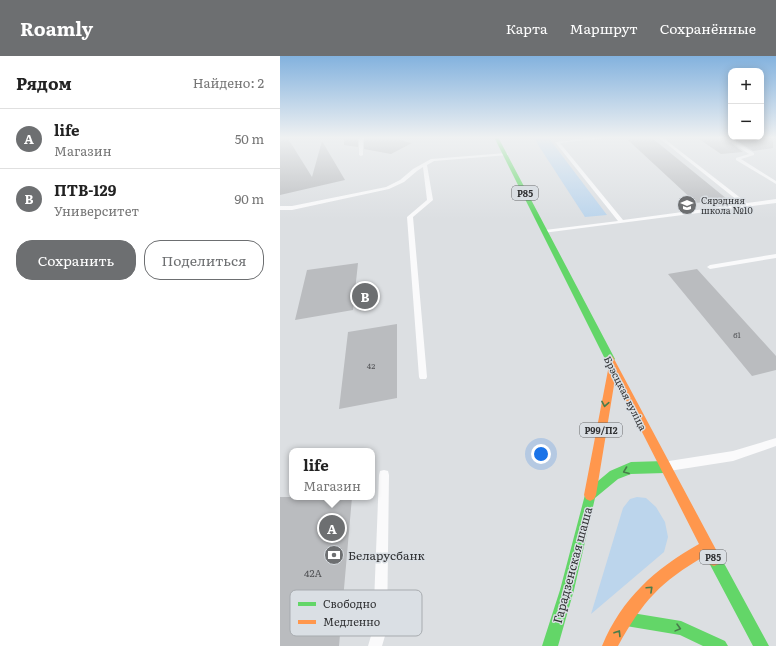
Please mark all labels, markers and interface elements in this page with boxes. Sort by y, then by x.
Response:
text: Roamly [20,14,93,42]
text: Карта [506,18,548,38]
text: Маршрут [570,18,638,38]
text: Сохранённые [660,18,756,38]
map controls [728,68,764,140]
button: + [728,68,764,104]
text: Рядом [16,70,72,95]
text: Найдено: 2 [193,73,264,92]
button: − [728,104,764,140]
text: life [54,118,80,141]
text: A [24,129,34,148]
text: 50 m [235,129,264,148]
text: Магазин [54,141,112,160]
text: ПТВ-129 [54,178,116,201]
road number: Р85 [512,186,538,200]
text: B [25,189,33,208]
text: 90 m [234,189,264,208]
place label: Сярэдняя школа №10 [701,193,753,217]
school or university icon: Сярэдняя школа №10 [676,194,698,216]
text: Университет [54,201,139,220]
button: Сохранить [16,240,136,280]
button: Поделиться [144,240,264,280]
pin: B [352,281,378,311]
house number: 61 [733,329,742,340]
street label: Брэсцкая вуліца [601,353,652,433]
house number: 42 [367,360,375,371]
one-way arrow [602,401,610,408]
road number: Р99/П2 [580,423,622,437]
your location [531,444,551,464]
popup [289,448,375,500]
text: life [303,453,329,476]
one-way arrow [623,466,630,474]
text: Магазин [303,476,361,495]
street label: Гарадзенская шаша [548,504,596,625]
pin: A [319,513,345,543]
bank icon: Беларусбанк [323,544,345,566]
place label: Беларусбанк [348,546,425,564]
road number: Р85 [700,550,726,564]
house number: 42А [304,565,323,580]
one-way arrow [645,586,653,594]
legend [290,590,422,636]
text: Свободно [323,595,376,611]
text: Медленно [323,613,380,629]
one-way arrow [675,624,682,632]
one-way arrow [613,630,621,637]

